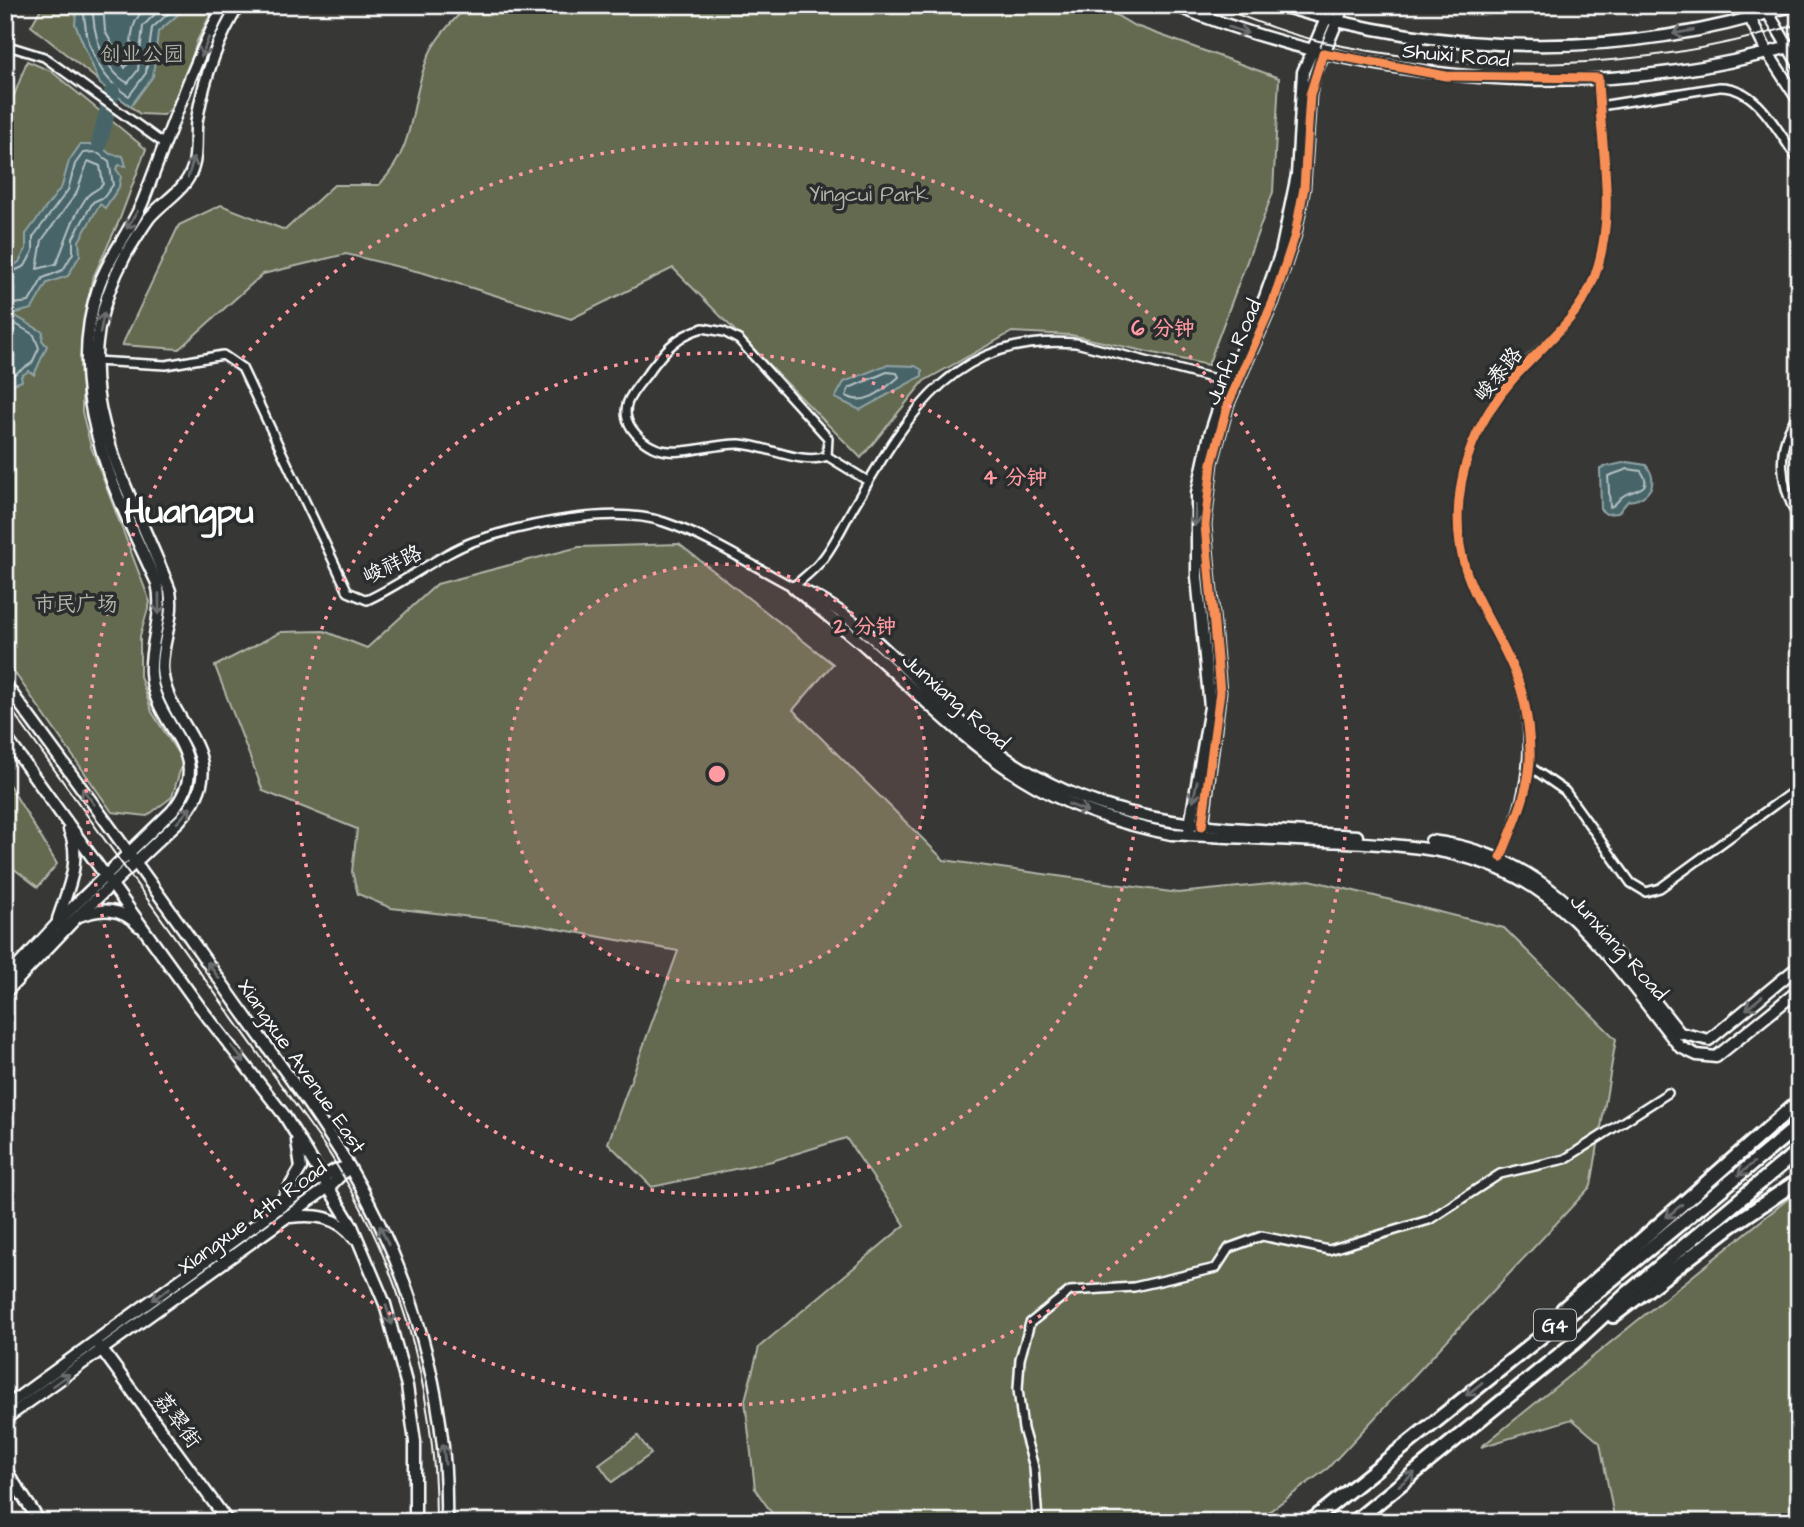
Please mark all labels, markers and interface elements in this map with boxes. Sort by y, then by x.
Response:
one-way arrow [1226,25,1248,37]
one-way arrow [1673,25,1695,39]
one-way arrow [197,35,210,57]
street label: Shuixi Road [1401,36,1511,75]
park label: 创业公园 [100,40,184,69]
one-way arrow [186,156,199,178]
park label: Yingcui Park [809,180,929,211]
one-way arrow [125,209,139,229]
street label: Junfu Road [1198,295,1269,409]
one-way arrow [96,312,110,335]
text: 6 分钟 [1131,314,1195,343]
street label: 峻泰路 [1467,341,1529,408]
text: 4 分钟 [983,463,1047,492]
district label: Huangpu [124,487,254,538]
one-way arrow [1189,505,1202,528]
street label: 峻祥路 [358,538,427,591]
park label: 市民广场 [34,590,118,619]
one-way arrow [153,592,166,615]
text: 2 分钟 [833,612,896,641]
street label: Junxiang Road [894,646,1016,758]
centre of rings [705,762,729,786]
one-way arrow [1188,779,1202,802]
one-way arrow [80,787,95,806]
one-way arrow [1066,802,1088,815]
one-way arrow [176,806,192,824]
street label: Junxiang Road [1562,888,1674,1008]
one-way arrow [206,961,220,980]
street label: Xiangxue Avenue East [229,973,373,1161]
one-way arrow [1745,995,1763,1011]
one-way arrow [231,1044,246,1063]
street label: Xiangxue 4th Road [172,1153,334,1283]
one-way arrow [1738,1161,1756,1177]
one-way arrow [1665,1203,1683,1219]
one-way arrow [377,1225,390,1246]
one-way arrow [152,1286,171,1301]
one-way arrow [383,1304,396,1326]
road number: G4 [1534,1310,1576,1340]
one-way arrow [51,1373,70,1387]
one-way arrow [1465,1381,1483,1396]
street label: 荔翠街 [147,1386,208,1454]
one-way arrow [438,1443,451,1465]
one-way arrow [1398,1471,1416,1486]

